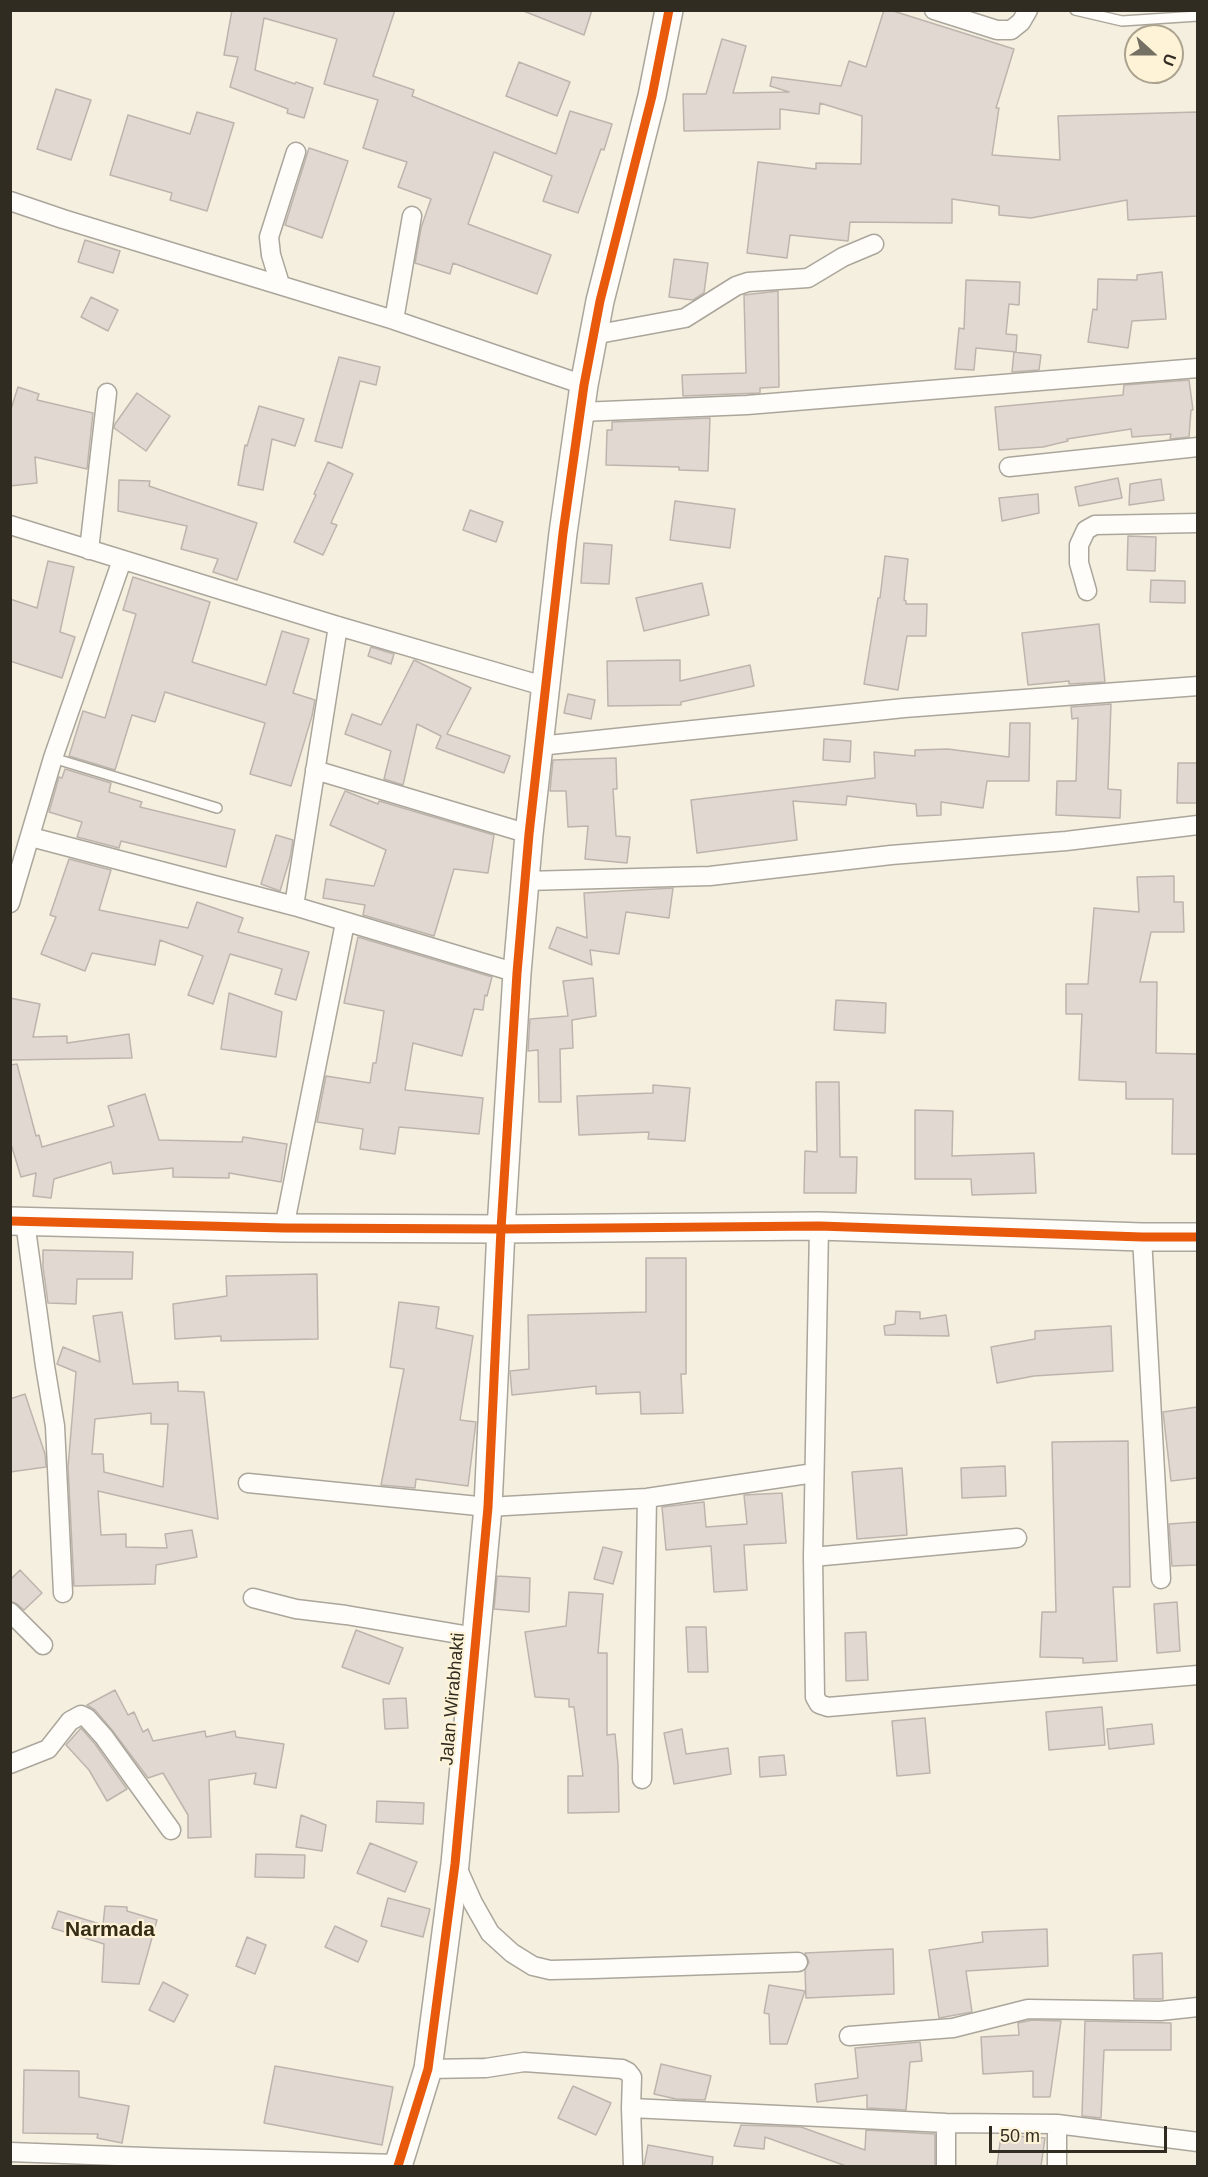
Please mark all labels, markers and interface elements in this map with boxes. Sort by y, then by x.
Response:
north arrow [1124,24,1184,84]
text: U [1159,51,1179,68]
street label: Jalan Wirabhakti [436,1632,470,1766]
district label: Narmada [65,1917,155,1943]
scale bar [992,2114,1170,2152]
text: 50 m [1000,2126,1040,2146]

